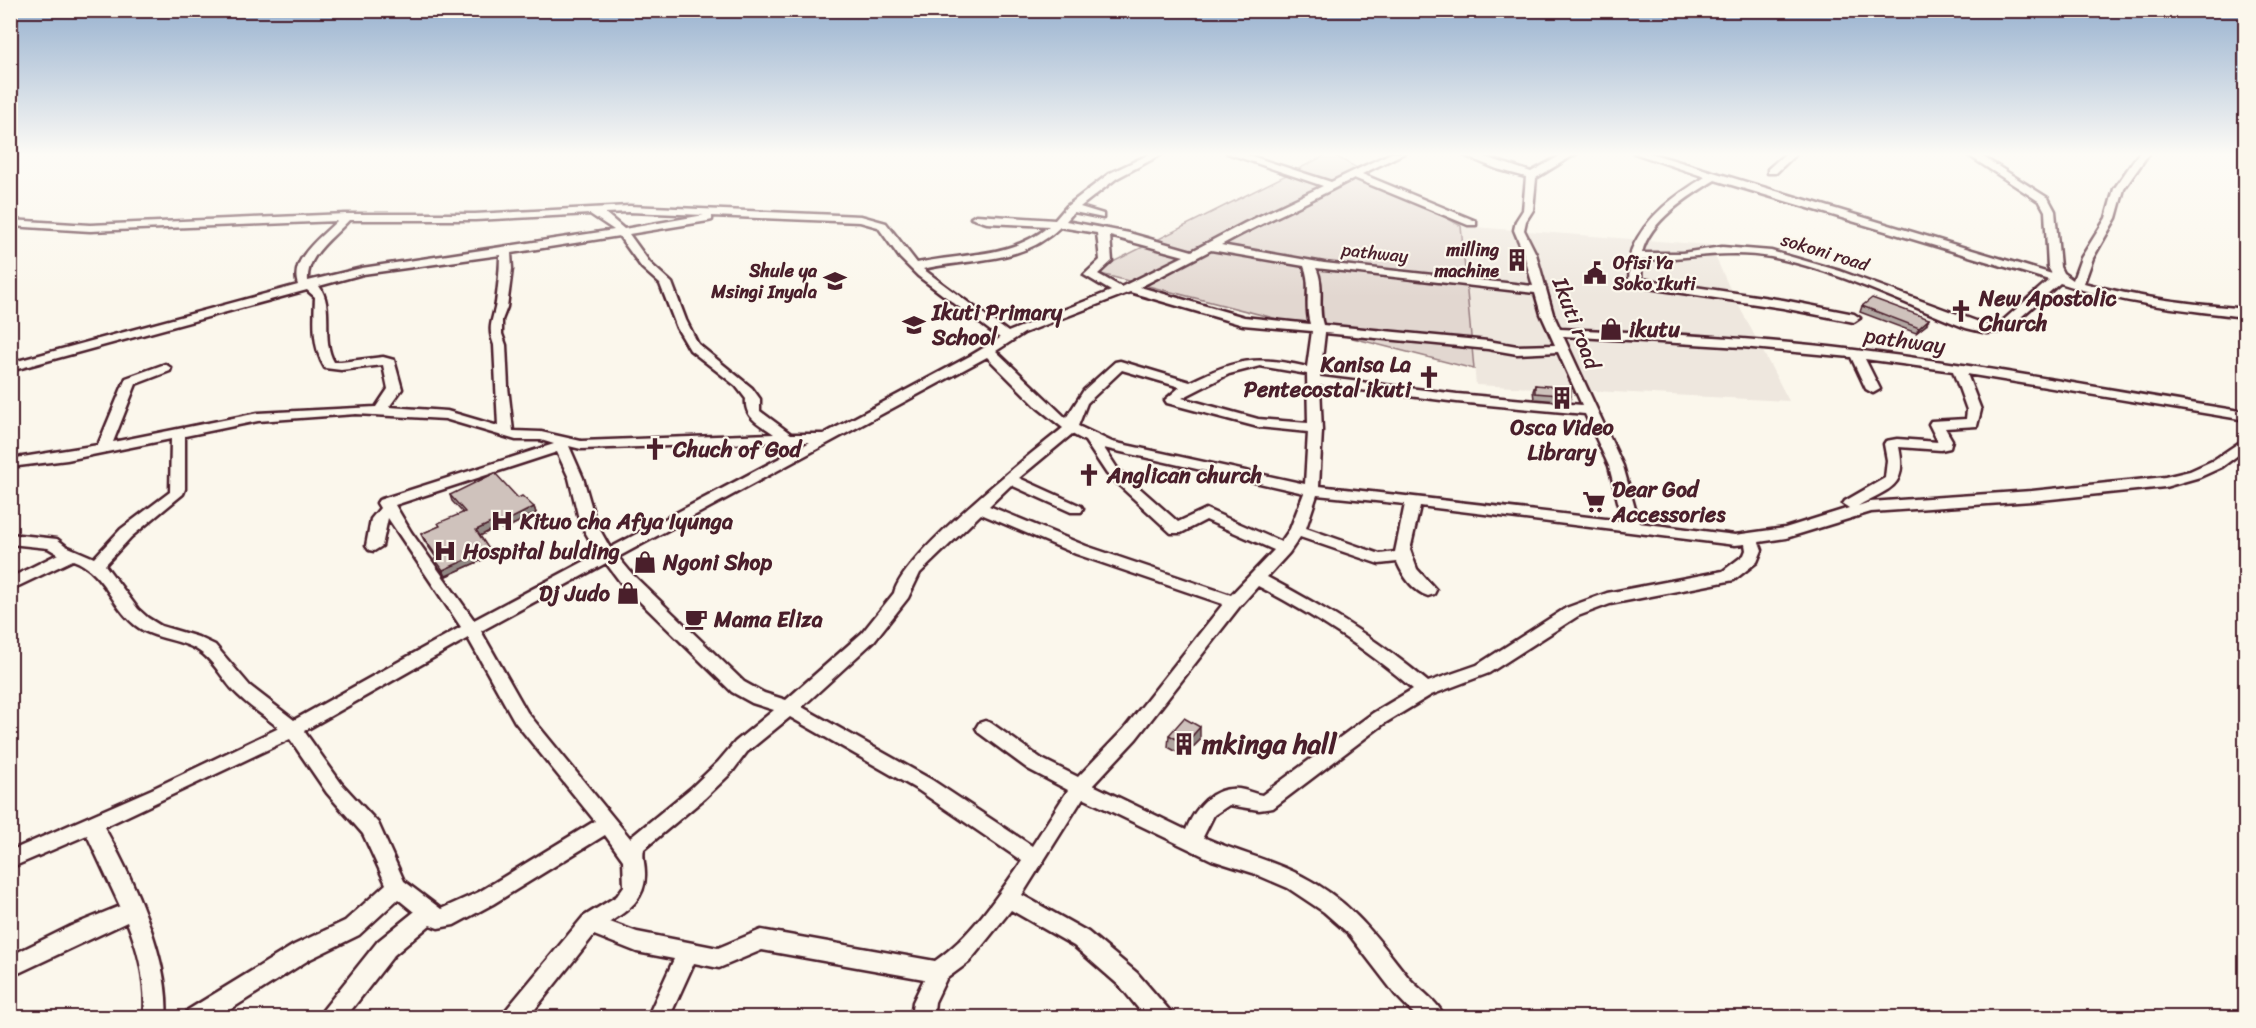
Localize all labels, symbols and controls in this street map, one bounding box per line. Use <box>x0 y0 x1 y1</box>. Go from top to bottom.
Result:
street label: sokoni road <box>1776 223 1874 281</box>
street label: pathway <box>1339 233 1410 272</box>
place label: milling machine <box>1433 234 1499 287</box>
building icon: milling machine <box>1504 247 1530 273</box>
place label: Ofisi Ya Soko Ikuti <box>1612 247 1696 300</box>
place label: Shule ya Msingi Inyala <box>710 255 818 308</box>
public building icon: Ofisi Ya Soko Ikuti <box>1582 260 1608 286</box>
school or university icon: Shule ya Msingi Inyala <box>822 268 848 294</box>
street label: Ikuti road <box>1541 270 1612 376</box>
place label: New Apostolic Church <box>1978 279 2118 343</box>
place label: Ikuti Primary School <box>931 293 1063 357</box>
church icon: New Apostolic Church <box>1948 298 1974 324</box>
place label: ikutu <box>1629 310 1680 349</box>
school or university icon: Ikuti Primary School <box>901 312 927 338</box>
street label: pathway <box>1861 315 1949 366</box>
shop icon: ikutu <box>1598 316 1624 342</box>
place label: Kanisa La Pentecostal ikuti <box>1244 345 1413 409</box>
church icon: Kanisa La Pentecostal ikuti <box>1416 364 1442 390</box>
building icon: Osca Video Library <box>1549 385 1575 411</box>
place label: Osca Video Library <box>1510 408 1614 472</box>
place label: Chuch of God <box>672 430 804 469</box>
church icon: Chuch of God <box>642 436 668 462</box>
place label: Anglican church <box>1106 456 1263 495</box>
church icon: Anglican church <box>1076 462 1102 488</box>
place label: Dear God Accessories <box>1611 470 1726 534</box>
supermarket icon: Dear God Accessories <box>1581 489 1607 515</box>
place label: Kituo cha Afya Iyunga <box>519 502 733 541</box>
hospital icon: Kituo cha Afya Iyunga <box>489 508 515 534</box>
place label: Hospital bulding <box>462 532 620 571</box>
hospital icon: Hospital bulding <box>432 538 458 564</box>
place label: Ngoni Shop <box>662 543 772 582</box>
shop icon: Ngoni Shop <box>632 549 658 575</box>
place label: Dj Judo <box>539 574 611 613</box>
shop icon: Dj Judo <box>615 580 641 606</box>
place label: Mama Eliza <box>713 600 823 639</box>
cafe icon: Mama Eliza <box>683 606 709 632</box>
place label: mkinga hall <box>1201 720 1338 768</box>
building icon: mkinga hall <box>1171 731 1197 757</box>

